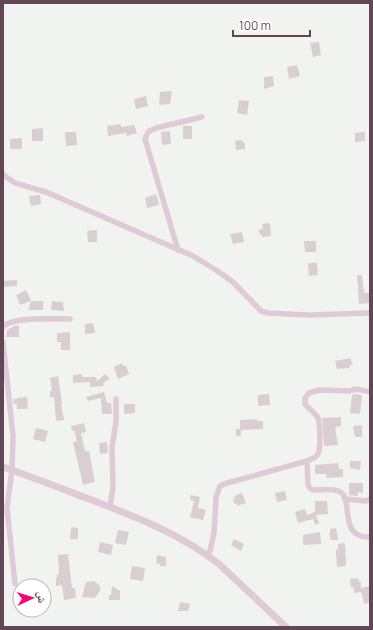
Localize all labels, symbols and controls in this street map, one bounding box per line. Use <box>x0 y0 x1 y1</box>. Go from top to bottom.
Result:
scale bar <box>233 12 310 38</box>
text: 100 m <box>239 17 271 34</box>
north arrow <box>12 578 52 618</box>
text: ش <box>34 591 50 604</box>

